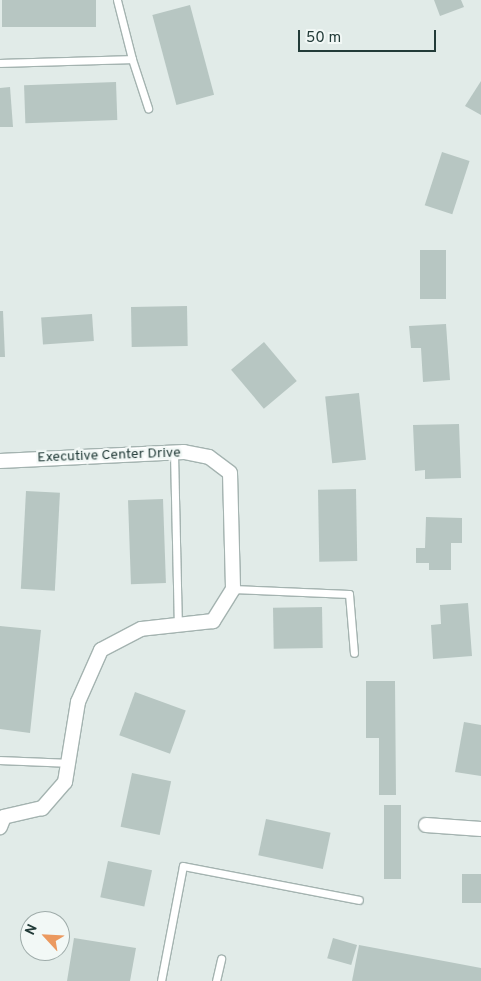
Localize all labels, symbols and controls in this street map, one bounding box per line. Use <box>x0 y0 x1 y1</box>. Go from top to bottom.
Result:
scale bar <box>301 20 438 52</box>
text: 50 m <box>306 29 341 48</box>
street label: Executive Center Drive <box>37 445 181 467</box>
north arrow <box>20 911 70 961</box>
text: N <box>22 922 42 938</box>

